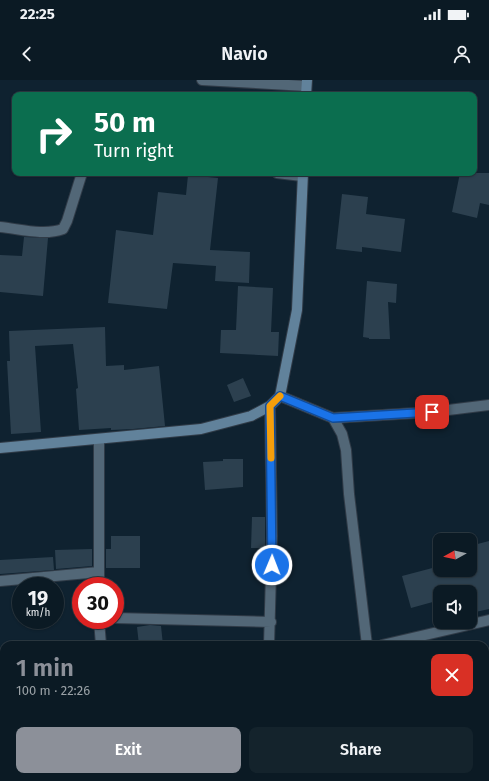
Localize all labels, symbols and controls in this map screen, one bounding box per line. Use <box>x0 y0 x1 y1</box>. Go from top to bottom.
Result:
text: 22:25 <box>20 5 55 23</box>
icon: back <box>16 43 38 65</box>
text: Navio <box>221 43 268 65</box>
icon: person <box>451 43 473 65</box>
text: 50 m <box>94 106 156 139</box>
icon: right <box>28 108 80 160</box>
text: Turn right <box>94 140 174 162</box>
pin <box>415 395 449 429</box>
icon: arrive <box>421 401 443 423</box>
north arrow <box>433 533 477 577</box>
map controls <box>433 533 477 629</box>
position arrow <box>251 544 293 586</box>
speed limit sign: 30 <box>72 577 124 629</box>
button: sound <box>433 585 477 629</box>
text: 19 <box>28 586 48 610</box>
text: km/h <box>26 607 50 619</box>
text: 1 min <box>16 654 74 682</box>
button: close <box>431 654 473 696</box>
text: 100 m · 22:26 <box>16 683 90 698</box>
button: Exit <box>16 727 241 773</box>
button: Share <box>249 727 473 773</box>

